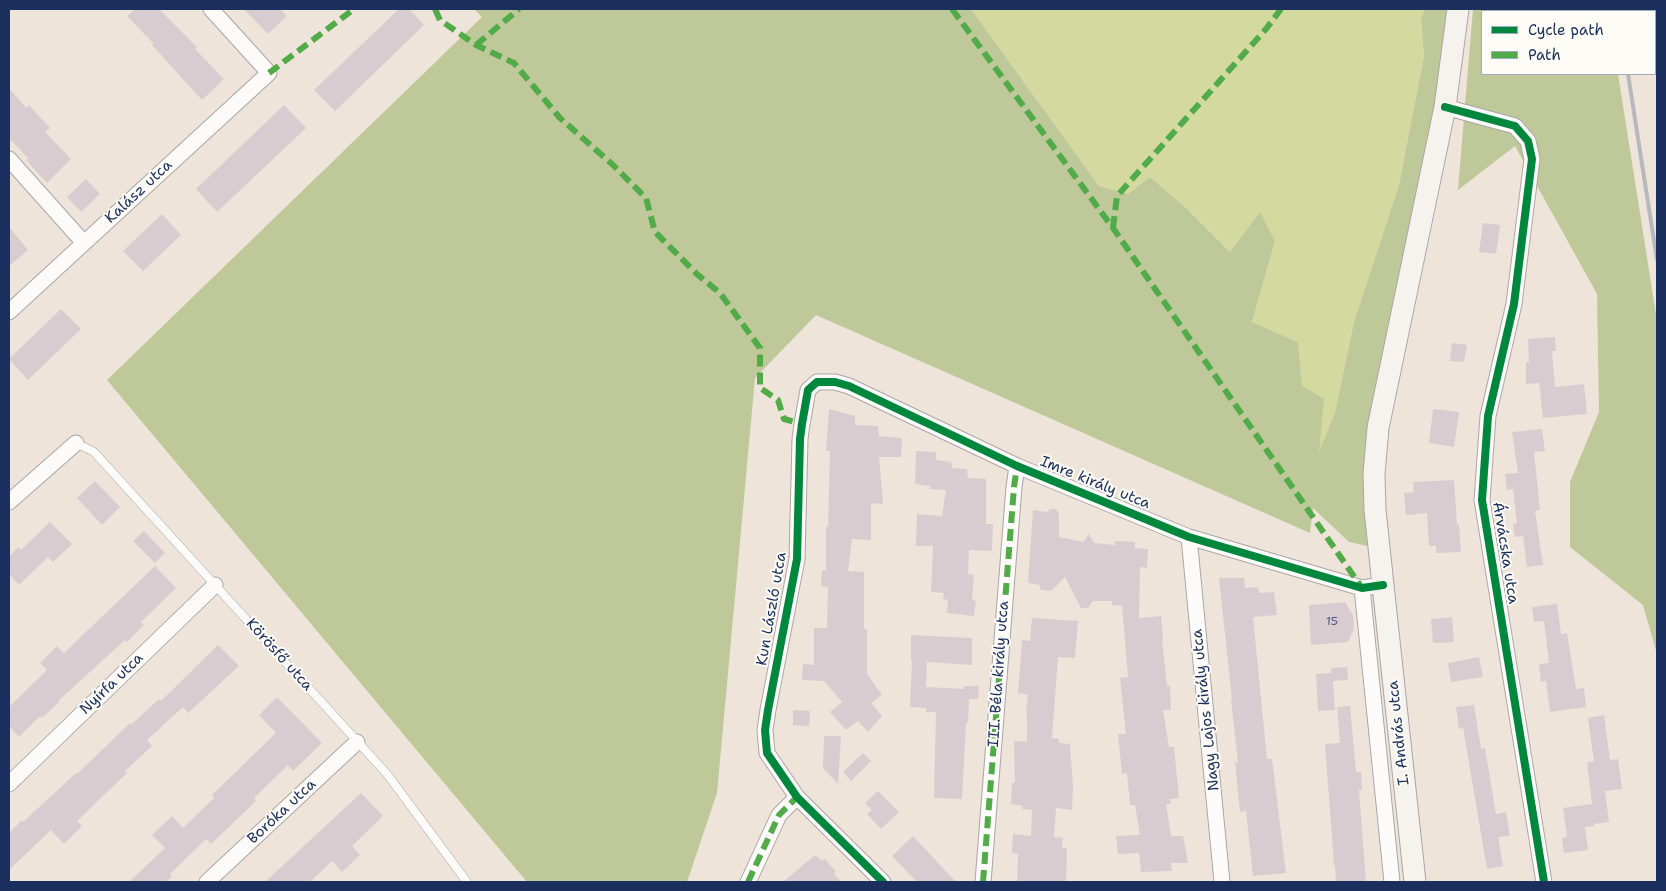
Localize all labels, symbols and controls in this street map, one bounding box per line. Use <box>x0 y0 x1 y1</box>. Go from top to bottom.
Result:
legend <box>1481 10 1656 75</box>
text: Cycle path <box>1528 20 1604 40</box>
text: Path <box>1528 45 1561 65</box>
street label: Kalász utca <box>102 156 176 228</box>
street label: Imre király utca <box>1037 453 1153 513</box>
street label: Árvácska utca <box>1488 501 1522 605</box>
street label: Kun László utca <box>753 551 791 667</box>
street label: III. Béla király utca <box>985 600 1013 748</box>
street label: Körösfő utca <box>242 615 316 695</box>
house number: 15 <box>1326 615 1338 629</box>
street label: Nagy Lajos király utca <box>1189 628 1223 792</box>
street label: Nyírfa utca <box>77 649 147 719</box>
street label: I. András utca <box>1385 680 1413 786</box>
street label: Boróka utca <box>244 776 320 848</box>

